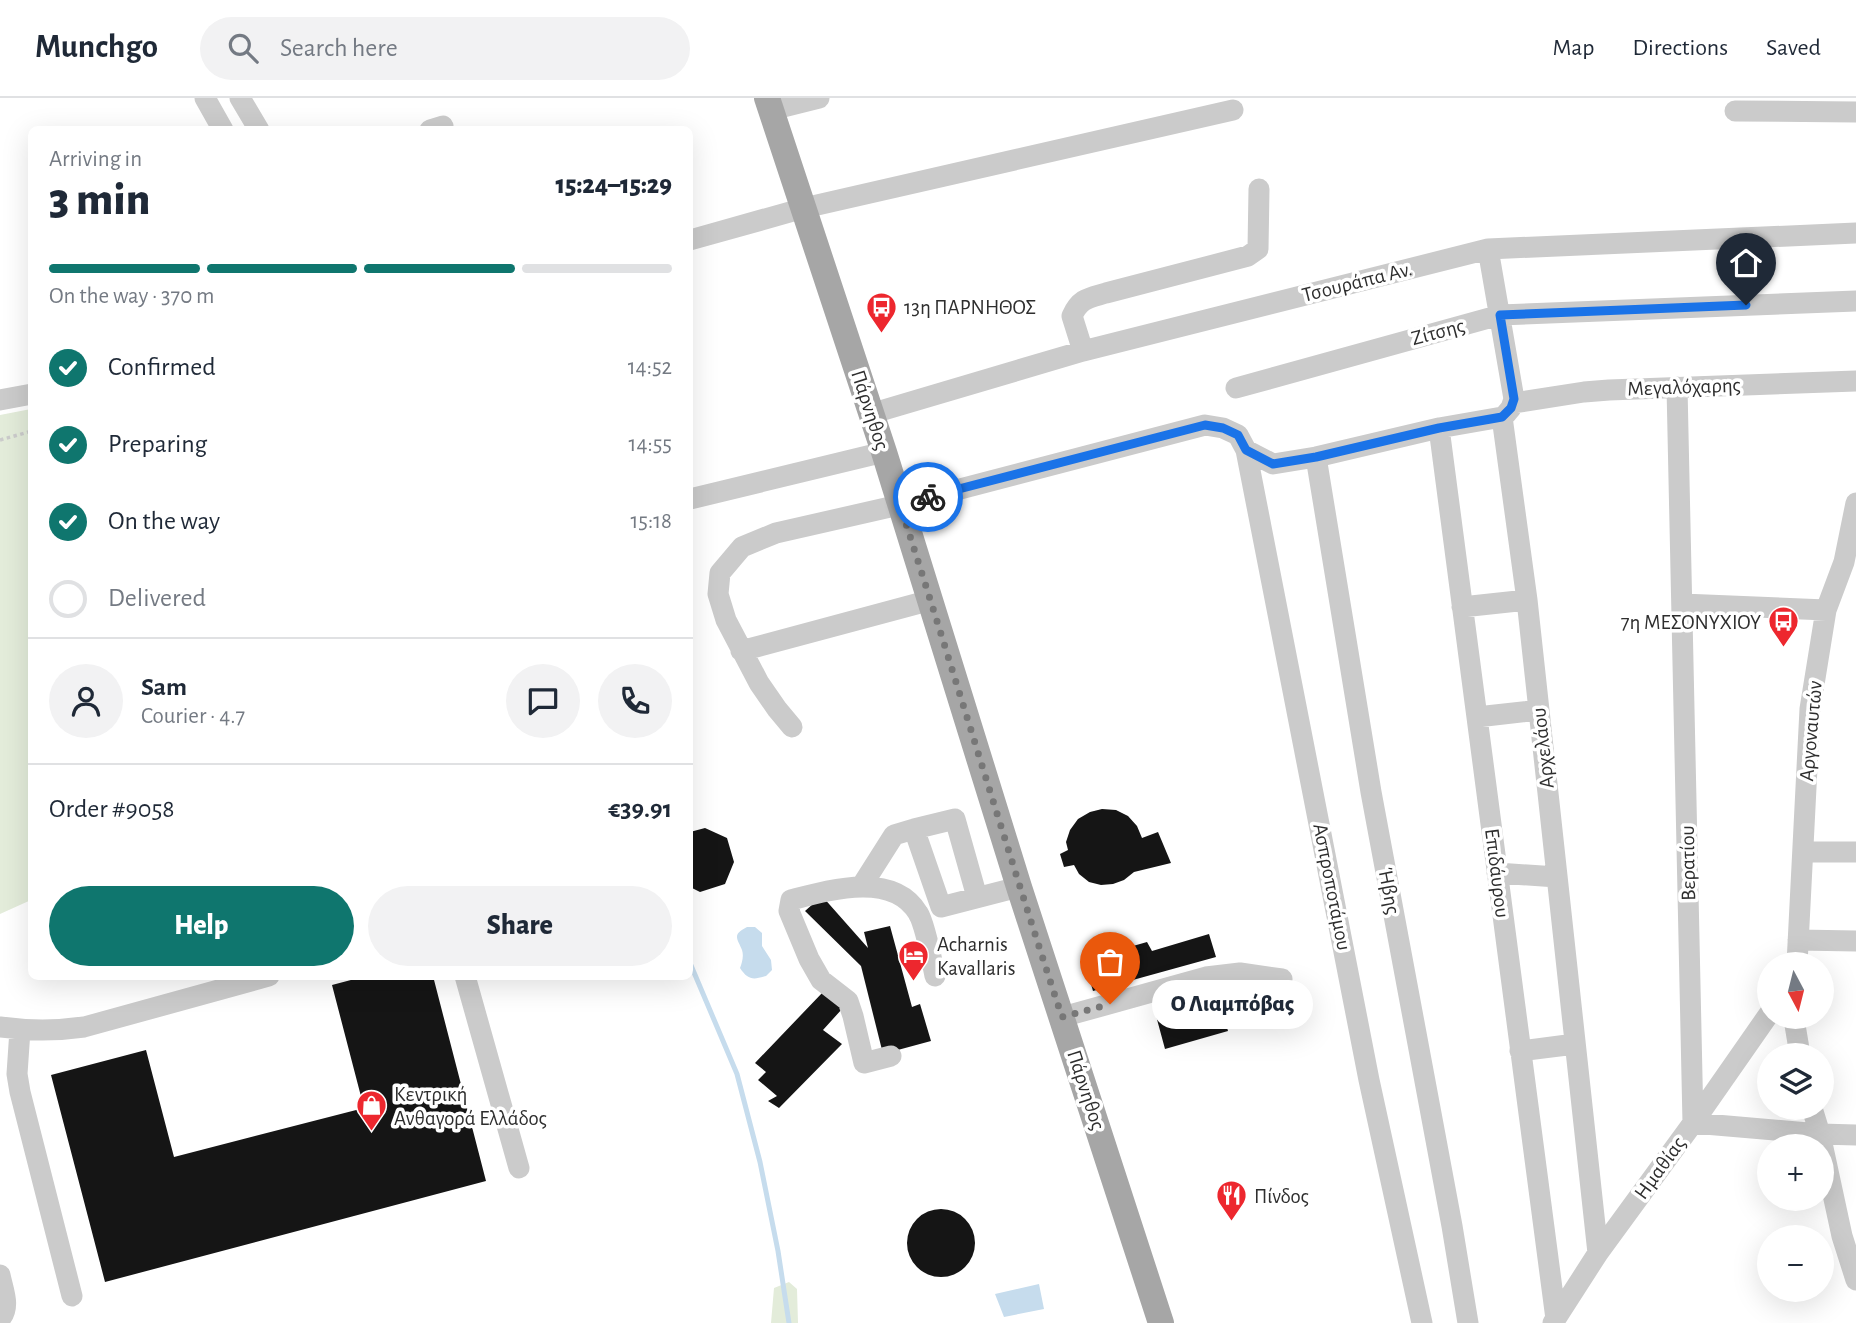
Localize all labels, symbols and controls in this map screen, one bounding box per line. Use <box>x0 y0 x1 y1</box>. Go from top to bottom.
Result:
search box <box>200 17 690 80</box>
icon: search <box>224 29 262 67</box>
text: Munchgo <box>35 31 158 64</box>
text: Search here <box>280 35 398 61</box>
text: Map <box>1552 36 1594 60</box>
text: Directions <box>1632 36 1728 60</box>
text: Saved <box>1766 36 1821 60</box>
text: Arriving in <box>49 148 142 171</box>
text: 15:24–15:29 <box>555 172 672 198</box>
text: 3 min <box>49 177 150 223</box>
pin <box>1716 233 1776 305</box>
icon: home <box>1727 244 1765 282</box>
street label: Τσουράπα Αν. <box>1300 258 1414 306</box>
text: On the way · 370 m <box>49 285 215 308</box>
bus stop icon: 13η ΠΑΡΝΗΘΟΣ <box>864 290 898 334</box>
place label: 13η ΠΑΡΝΗΘΟΣ <box>904 297 1036 318</box>
street label: Ζίτσης <box>1409 315 1467 349</box>
icon: check <box>49 349 87 387</box>
text: Confirmed <box>108 354 216 380</box>
text: 14:52 <box>628 356 672 379</box>
street label: Πάρνηθος <box>847 368 893 452</box>
street label: Μεγαλόχαρης <box>1627 375 1741 399</box>
icon: check <box>49 426 87 464</box>
text: Preparing <box>108 431 207 457</box>
text: 14:55 <box>629 433 672 456</box>
courier <box>893 462 963 532</box>
icon: bike <box>909 478 947 516</box>
icon: check <box>49 503 87 541</box>
text: On the way <box>108 508 220 534</box>
text: 15:18 <box>630 510 672 533</box>
text: Delivered <box>108 585 206 611</box>
bus stop icon: 7η ΜΕΣΟΝΥΧΙΟΥ <box>1767 605 1801 649</box>
place label: 7η ΜΕΣΟΝΥΧΙΟΥ <box>1621 612 1761 633</box>
button: person <box>49 664 123 738</box>
button: chat <box>506 664 580 738</box>
button: phone <box>598 664 672 738</box>
text: Sam <box>141 674 187 700</box>
street label: Αργοναυτών <box>1796 680 1826 782</box>
text: Courier · 4.7 <box>141 705 245 728</box>
street label: Αρχελάου <box>1528 706 1558 790</box>
text: Order #9058 <box>49 796 175 822</box>
text: €39.91 <box>608 796 672 822</box>
street label: Ασπροποτάμου <box>1309 822 1355 952</box>
street label: Βερατίου <box>1677 825 1699 901</box>
street label: Επιδάυρου <box>1481 827 1513 919</box>
street label: Ήβης <box>1374 866 1404 916</box>
button: Help <box>49 886 354 966</box>
button: Share <box>368 886 672 966</box>
pin <box>1080 932 1140 1004</box>
place label: Acharnis Kavallaris <box>937 934 1015 979</box>
hotel icon: Acharnis Kavallaris <box>897 939 931 983</box>
icon: bag <box>1091 943 1129 981</box>
north arrow <box>1757 952 1834 1029</box>
map controls <box>1757 952 1834 1302</box>
callout: Ο Λιαμπόβας <box>1152 979 1313 1028</box>
text: Ο Λιαμπόβας <box>1171 993 1294 1016</box>
button: layers <box>1757 1043 1834 1120</box>
street label: Πάρνηθος <box>1063 1048 1109 1132</box>
place label: Κεντρική Ανθαγορά Ελλάδος <box>394 1084 547 1129</box>
shop icon: Κεντρική Ανθαγορά Ελλάδος <box>354 1089 388 1133</box>
street label: Ημαθίας <box>1631 1133 1689 1203</box>
button: + <box>1757 1134 1834 1211</box>
restaurant icon: Πίνδος <box>1214 1179 1248 1223</box>
place label: Πίνδος <box>1254 1186 1309 1207</box>
button: − <box>1757 1225 1834 1302</box>

